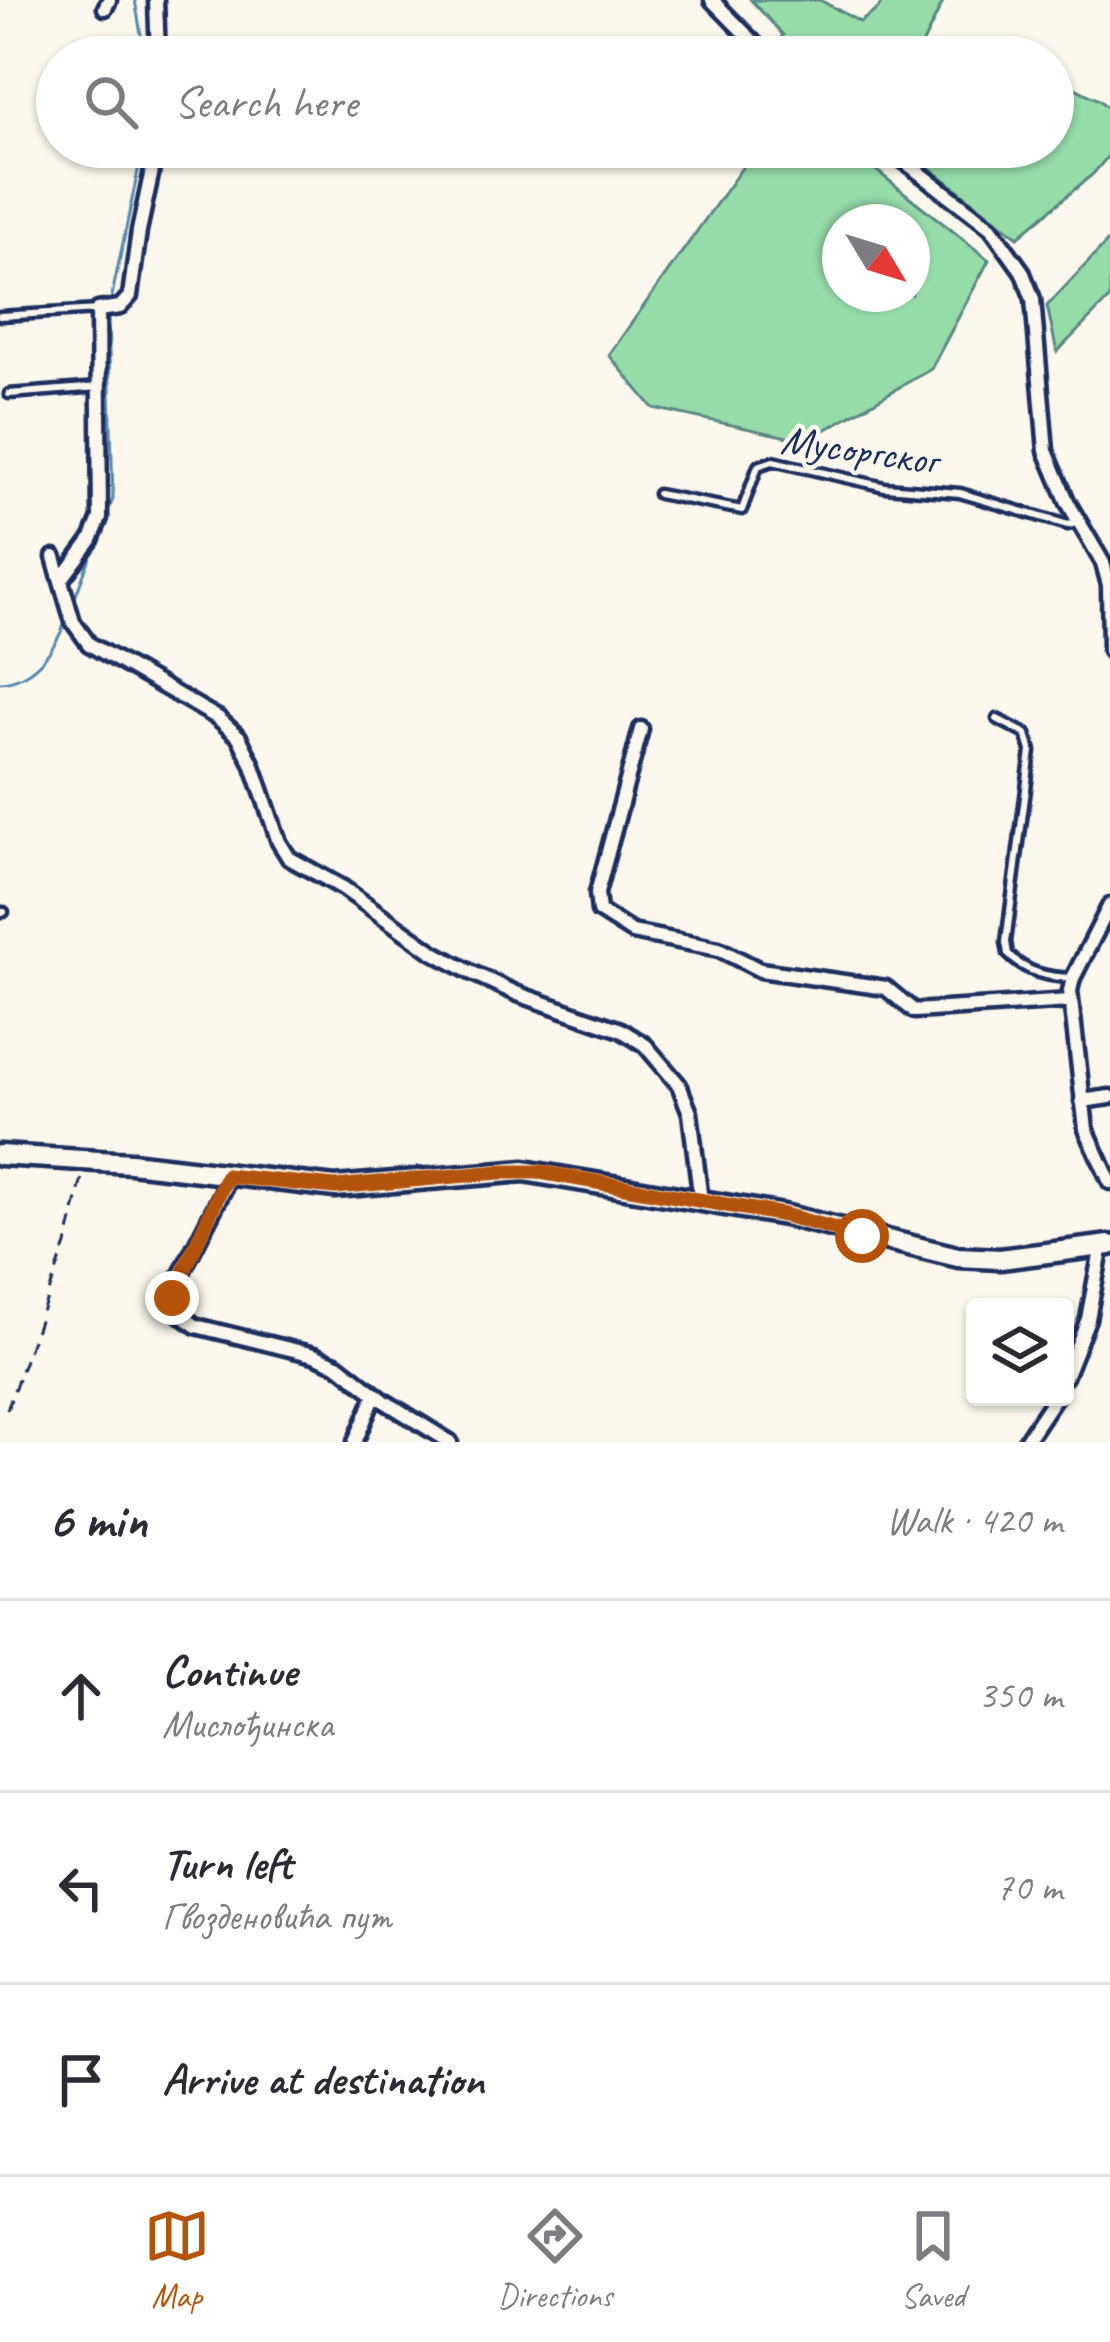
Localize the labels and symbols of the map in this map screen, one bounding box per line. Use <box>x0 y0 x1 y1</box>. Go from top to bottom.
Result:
north arrow <box>822 204 930 312</box>
street label: Мусоргског <box>778 413 946 488</box>
route start <box>835 1209 889 1263</box>
route end <box>145 1271 199 1325</box>

